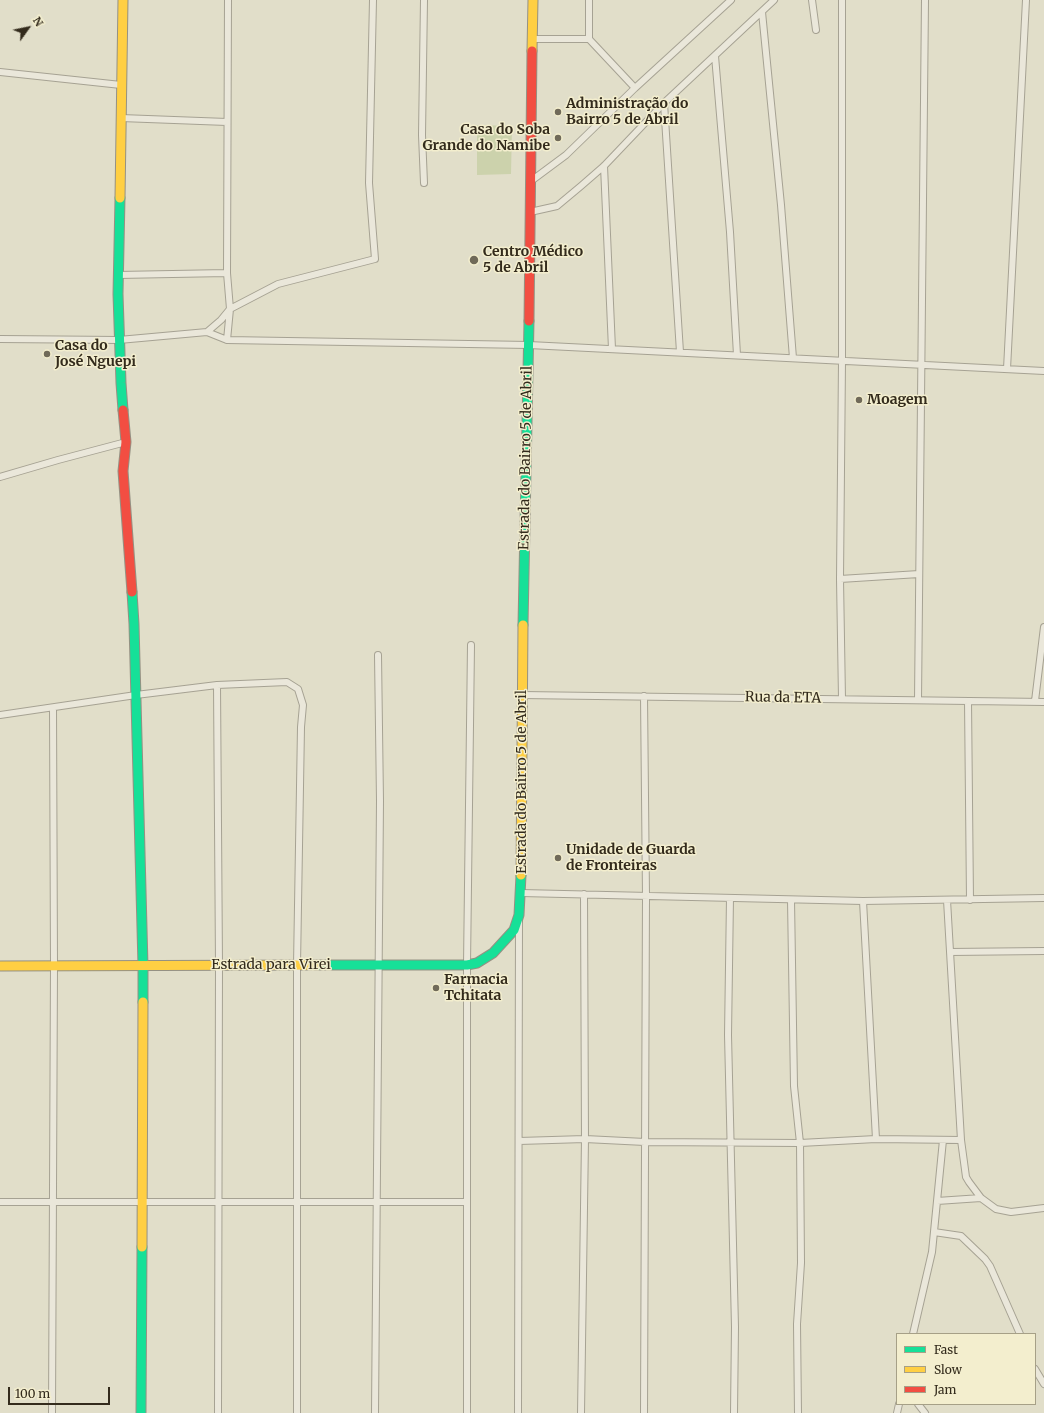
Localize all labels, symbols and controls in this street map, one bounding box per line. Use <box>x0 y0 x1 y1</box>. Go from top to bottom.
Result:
north arrow <box>8 8 48 48</box>
text: N <box>30 14 46 29</box>
place label: Administração do Bairro 5 de Abril <box>566 96 688 128</box>
marker: Administração do Bairro 5 de Abril <box>553 107 563 117</box>
place label: Casa do Soba Grande do Namibe <box>423 122 550 154</box>
marker: Casa do Soba Grande do Namibe <box>553 133 563 143</box>
place label: Centro Médico 5 de Abril <box>483 244 583 276</box>
marker: Centro Médico 5 de Abril <box>468 254 480 266</box>
place label: Casa do José Nguepi <box>55 338 136 370</box>
marker: Casa do José Nguepi <box>42 349 52 359</box>
street label: Estrada do Bairro 5 de Abril <box>516 366 536 550</box>
place label: Moagem <box>867 392 928 408</box>
marker: Moagem <box>854 395 864 405</box>
street label: Rua da ETA <box>745 689 821 707</box>
street label: Estrada do Bairro 5 de Abril <box>514 690 530 874</box>
place label: Unidade de Guarda de Fronteiras <box>566 842 696 874</box>
marker: Unidade de Guarda de Fronteiras <box>553 853 563 863</box>
street label: Estrada para Virei <box>211 957 331 973</box>
place label: Farmacia Tchitata <box>444 972 508 1004</box>
marker: Farmacia Tchitata <box>431 983 441 993</box>
legend <box>896 1333 1036 1405</box>
text: Fast <box>934 1342 958 1357</box>
text: Slow <box>934 1362 962 1377</box>
scale bar <box>10 1379 112 1405</box>
text: Jam <box>934 1382 956 1397</box>
text: 100 m <box>15 1386 50 1401</box>

